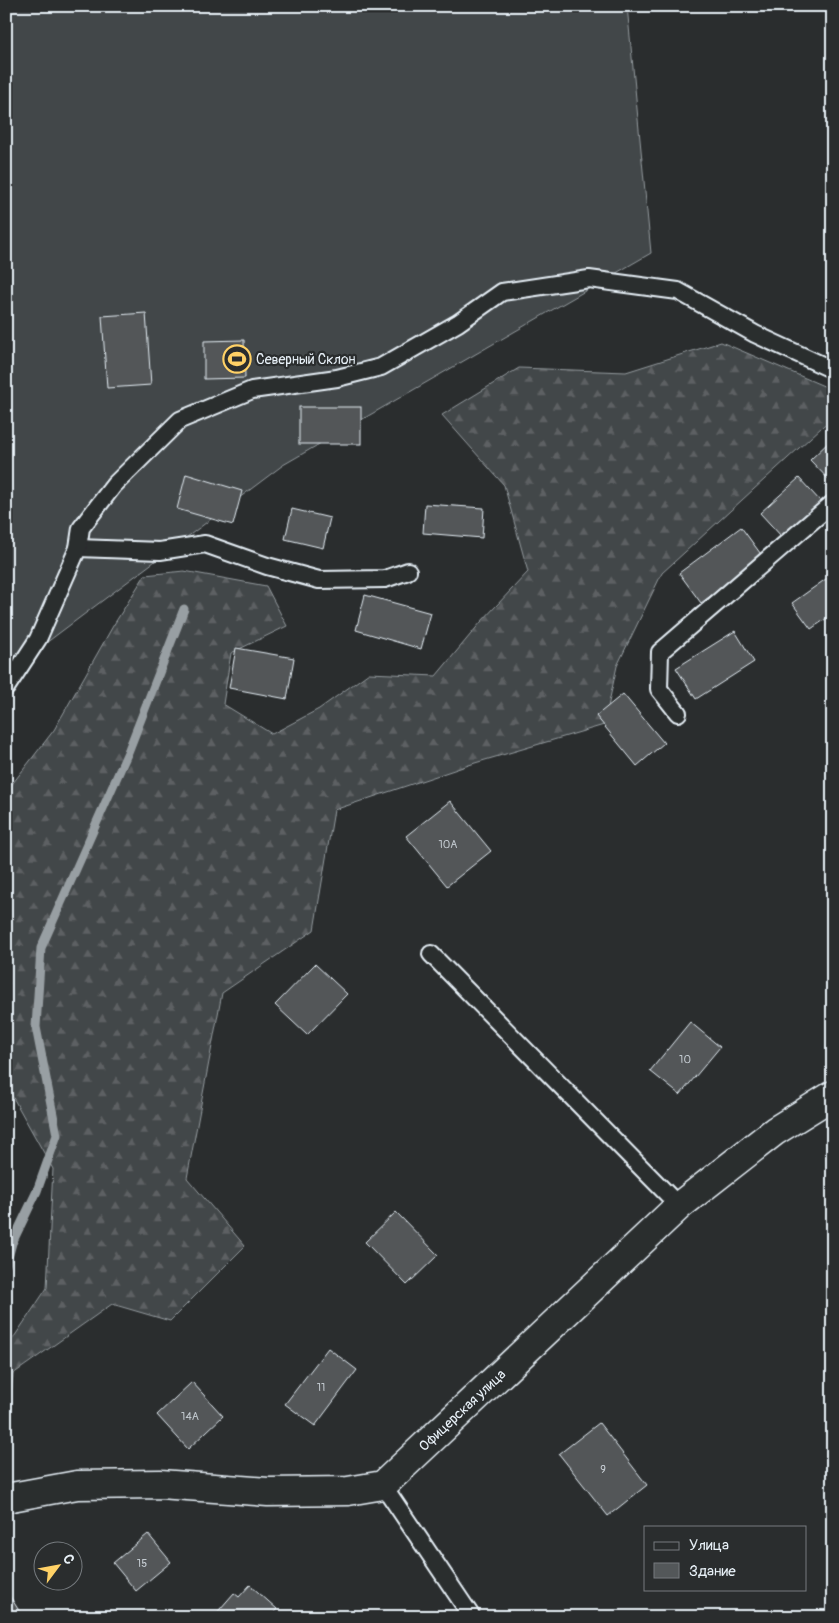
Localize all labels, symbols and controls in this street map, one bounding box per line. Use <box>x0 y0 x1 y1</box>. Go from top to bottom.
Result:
sports icon: Северный Склон <box>222 344 252 374</box>
place label: Северный Склон <box>256 351 355 368</box>
house number: 10А <box>439 838 457 851</box>
house number: 10 <box>679 1053 691 1066</box>
street label: Офицерская улица <box>415 1366 509 1455</box>
house number: 11 <box>317 1381 325 1394</box>
house number: 14А <box>181 1410 199 1423</box>
house number: 9 <box>600 1463 606 1476</box>
legend <box>644 1526 806 1590</box>
text: Улица <box>689 1536 729 1555</box>
north arrow <box>32 1540 82 1590</box>
text: С <box>59 1551 78 1568</box>
house number: 15 <box>137 1557 147 1570</box>
text: Здание <box>689 1562 736 1581</box>

